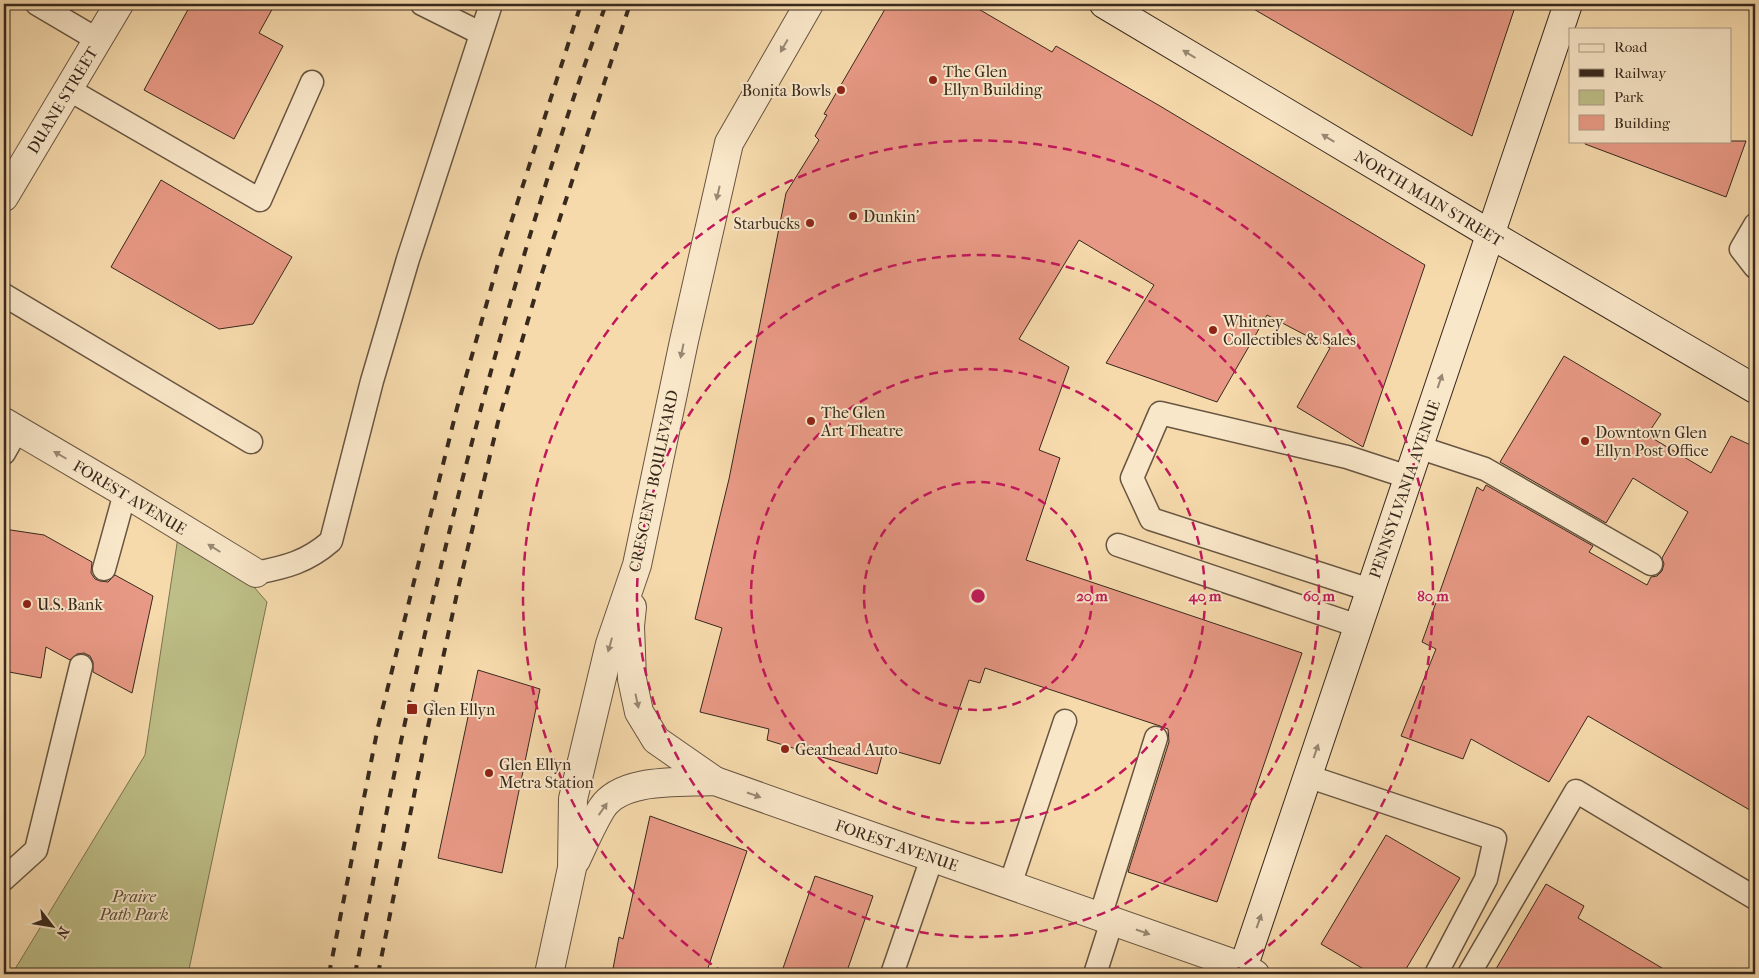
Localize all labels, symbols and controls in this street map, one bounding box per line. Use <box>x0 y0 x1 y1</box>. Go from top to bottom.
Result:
legend <box>1569 28 1732 142</box>
text: Road <box>1614 38 1648 56</box>
one-way arrow <box>780 39 789 53</box>
street label: DUANE STREET <box>23 43 102 157</box>
one-way arrow <box>1182 50 1195 59</box>
place label: The Glen Ellyn Building <box>943 62 1043 99</box>
text: Railway <box>1614 64 1667 82</box>
marker: The Glen Ellyn Building <box>927 74 939 86</box>
place label: Bonita Bowls <box>742 81 831 100</box>
marker: Bonita Bowls <box>835 84 847 96</box>
text: Park <box>1614 88 1644 106</box>
text: Building <box>1614 114 1671 132</box>
one-way arrow <box>1322 133 1335 142</box>
street label: NORTH MAIN STREET <box>1351 146 1507 251</box>
one-way arrow <box>714 185 722 200</box>
place label: Dunkin' <box>863 207 919 226</box>
marker: Dunkin' <box>847 210 859 222</box>
place label: Starbucks <box>733 214 800 233</box>
marker: Starbucks <box>804 217 816 229</box>
place label: Whitney Collectibles & Sales <box>1222 312 1356 349</box>
marker: Whitney Collectibles & Sales <box>1207 324 1219 336</box>
one-way arrow <box>677 343 685 359</box>
one-way arrow <box>1437 374 1445 389</box>
street label: CRESCENT BOULEVARD <box>625 388 682 574</box>
street label: PENNSYLVANIA AVENUE <box>1365 397 1444 581</box>
place label: The Glen Art Theatre <box>820 403 903 440</box>
marker: The Glen Art Theatre <box>805 415 817 427</box>
place label: Downtown Glen Ellyn Post Office <box>1595 423 1709 460</box>
marker: Downtown Glen Ellyn Post Office <box>1579 435 1591 447</box>
one-way arrow <box>53 451 68 459</box>
street label: FOREST AVENUE <box>70 456 190 539</box>
one-way arrow <box>208 543 221 552</box>
centre of rings <box>969 587 987 605</box>
text: 20 m <box>1076 587 1108 605</box>
text: 40 m <box>1188 587 1222 605</box>
text: 60 m <box>1303 587 1336 605</box>
text: 80 m <box>1417 587 1449 605</box>
place label: U.S. Bank <box>37 595 103 614</box>
marker: U.S. Bank <box>21 598 33 610</box>
one-way arrow <box>606 637 614 652</box>
one-way arrow <box>633 693 641 708</box>
place label: Glen Ellyn <box>423 700 496 719</box>
marker: Glen Ellyn <box>405 702 419 716</box>
place label: Gearhead Auto <box>795 740 898 759</box>
marker: Gearhead Auto <box>779 743 791 755</box>
one-way arrow <box>1313 743 1320 758</box>
place label: Glen Ellyn Metra Station <box>499 755 594 792</box>
marker: Glen Ellyn Metra Station <box>483 767 495 779</box>
one-way arrow <box>747 791 762 799</box>
one-way arrow <box>598 802 608 816</box>
street label: FOREST AVENUE <box>833 816 961 876</box>
park label: Praire Path Park <box>98 887 169 924</box>
north arrow <box>28 900 78 950</box>
one-way arrow <box>1256 914 1263 929</box>
text: N <box>52 924 73 942</box>
one-way arrow <box>1135 929 1150 936</box>

